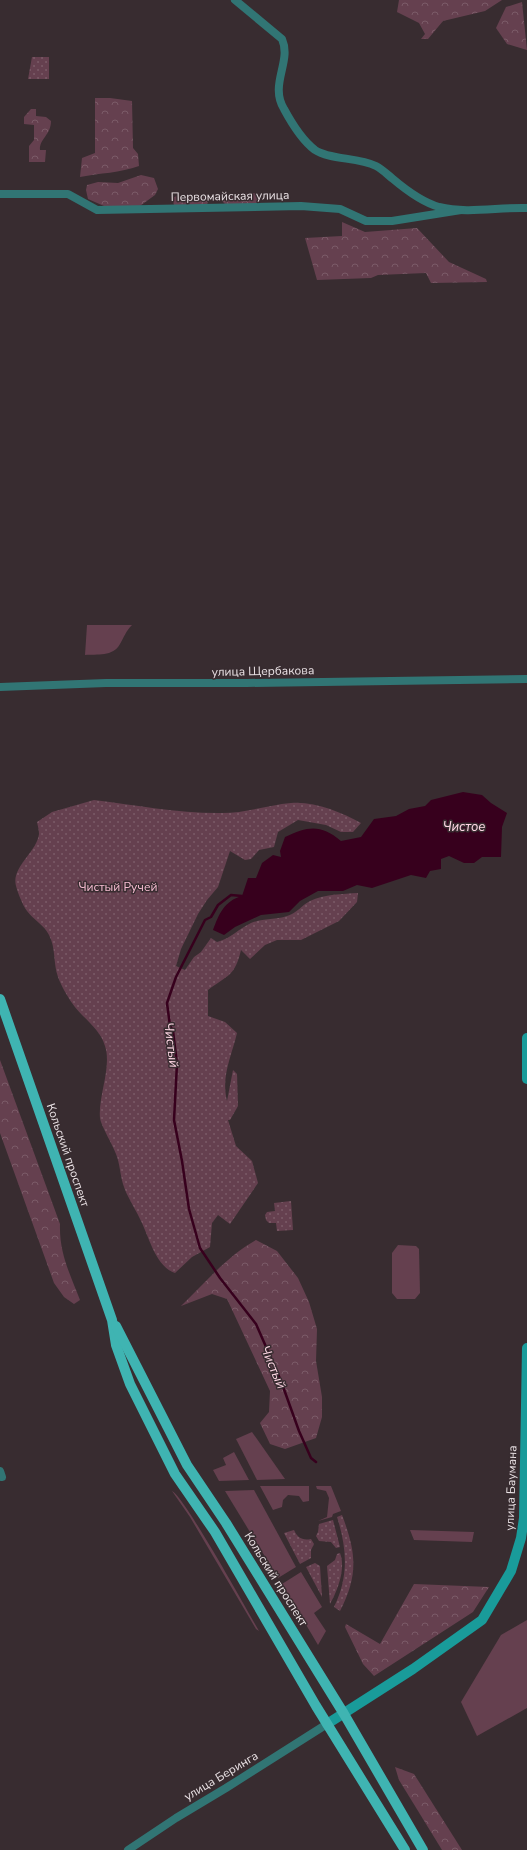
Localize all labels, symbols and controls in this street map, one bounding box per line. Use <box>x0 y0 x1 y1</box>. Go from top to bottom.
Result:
street label: Первомайская улица <box>170 187 290 205</box>
street label: улица Щербакова <box>212 662 314 680</box>
water label: Чистое <box>443 818 485 836</box>
park label: Чистый Ручей <box>78 879 158 895</box>
water label: Чистый <box>159 1021 183 1069</box>
street label: Кольский проспект <box>43 1101 93 1210</box>
water label: Чистый <box>256 1343 290 1392</box>
street label: улица Баумана <box>502 1445 520 1531</box>
street label: Кольский проспект <box>240 1529 312 1630</box>
street label: улица Беринга <box>181 1748 261 1804</box>

